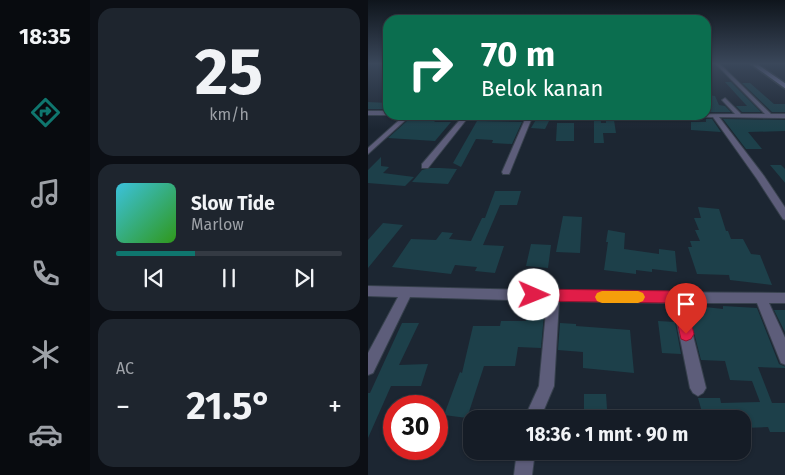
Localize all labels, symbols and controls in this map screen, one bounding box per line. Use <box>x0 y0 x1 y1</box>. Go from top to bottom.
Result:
text: 18:35 <box>19 23 71 50</box>
text: 25 <box>195 33 263 111</box>
text: 70 m <box>481 33 555 75</box>
icon: right <box>398 35 463 100</box>
text: Belok kanan <box>481 75 603 102</box>
icon: directions <box>28 95 63 130</box>
text: km/h <box>209 105 249 124</box>
icon: music <box>28 176 63 211</box>
text: Slow Tide <box>191 192 275 215</box>
text: Marlow <box>191 215 244 234</box>
icon: phone <box>28 256 63 291</box>
icon: previous <box>140 264 168 292</box>
icon: pause <box>215 264 243 292</box>
icon: next <box>290 264 318 292</box>
position arrow <box>507 268 559 320</box>
pin <box>665 283 707 334</box>
icon: arrive <box>672 290 700 318</box>
icon: climate <box>28 337 63 372</box>
text: AC <box>116 359 134 378</box>
text: 21.5° <box>186 383 272 429</box>
text: − <box>116 390 130 423</box>
text: + <box>328 390 342 423</box>
speed limit sign: 30 <box>383 395 448 460</box>
icon: car <box>28 417 63 452</box>
text: 18:36 · 1 mnt · 90 m <box>526 423 688 446</box>

